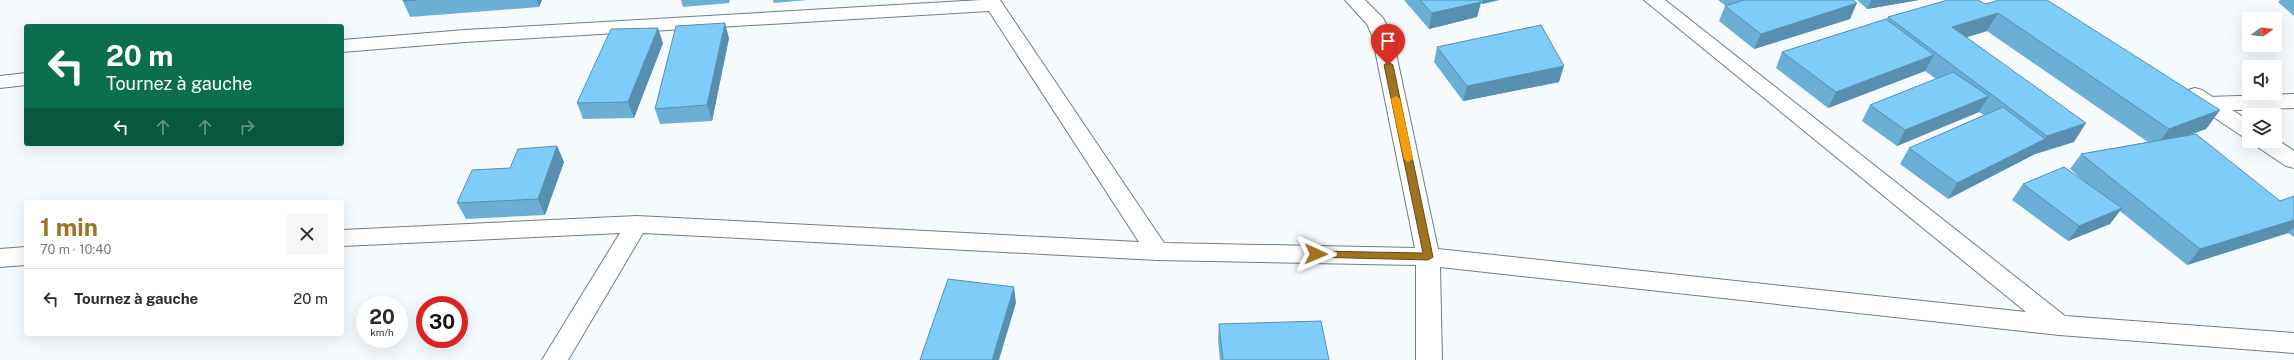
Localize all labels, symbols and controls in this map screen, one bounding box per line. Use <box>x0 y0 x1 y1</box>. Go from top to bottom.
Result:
north arrow <box>2242 12 2282 52</box>
map controls <box>2242 12 2282 148</box>
pin <box>1371 24 1405 65</box>
icon: arrive <box>1377 30 1399 52</box>
text: 20 m <box>106 39 173 72</box>
icon: left <box>40 40 92 92</box>
button: sound <box>2242 60 2282 100</box>
text: Tournez à gauche <box>106 73 253 94</box>
button: layers <box>2242 108 2282 148</box>
icon: left <box>110 116 132 138</box>
icon: ahead <box>152 116 174 138</box>
icon: ahead <box>194 116 216 138</box>
icon: right <box>236 116 258 138</box>
text: 1 min <box>40 213 98 241</box>
button: close <box>286 213 328 255</box>
position arrow <box>1295 233 1337 275</box>
text: 70 m · 10:40 <box>40 242 111 257</box>
icon: left <box>40 288 62 310</box>
text: Tournez à gauche <box>74 290 198 307</box>
text: 20 m <box>293 290 328 307</box>
speed limit sign: 30 <box>416 296 468 348</box>
text: 20 <box>369 305 395 329</box>
text: km/h <box>370 326 394 338</box>

